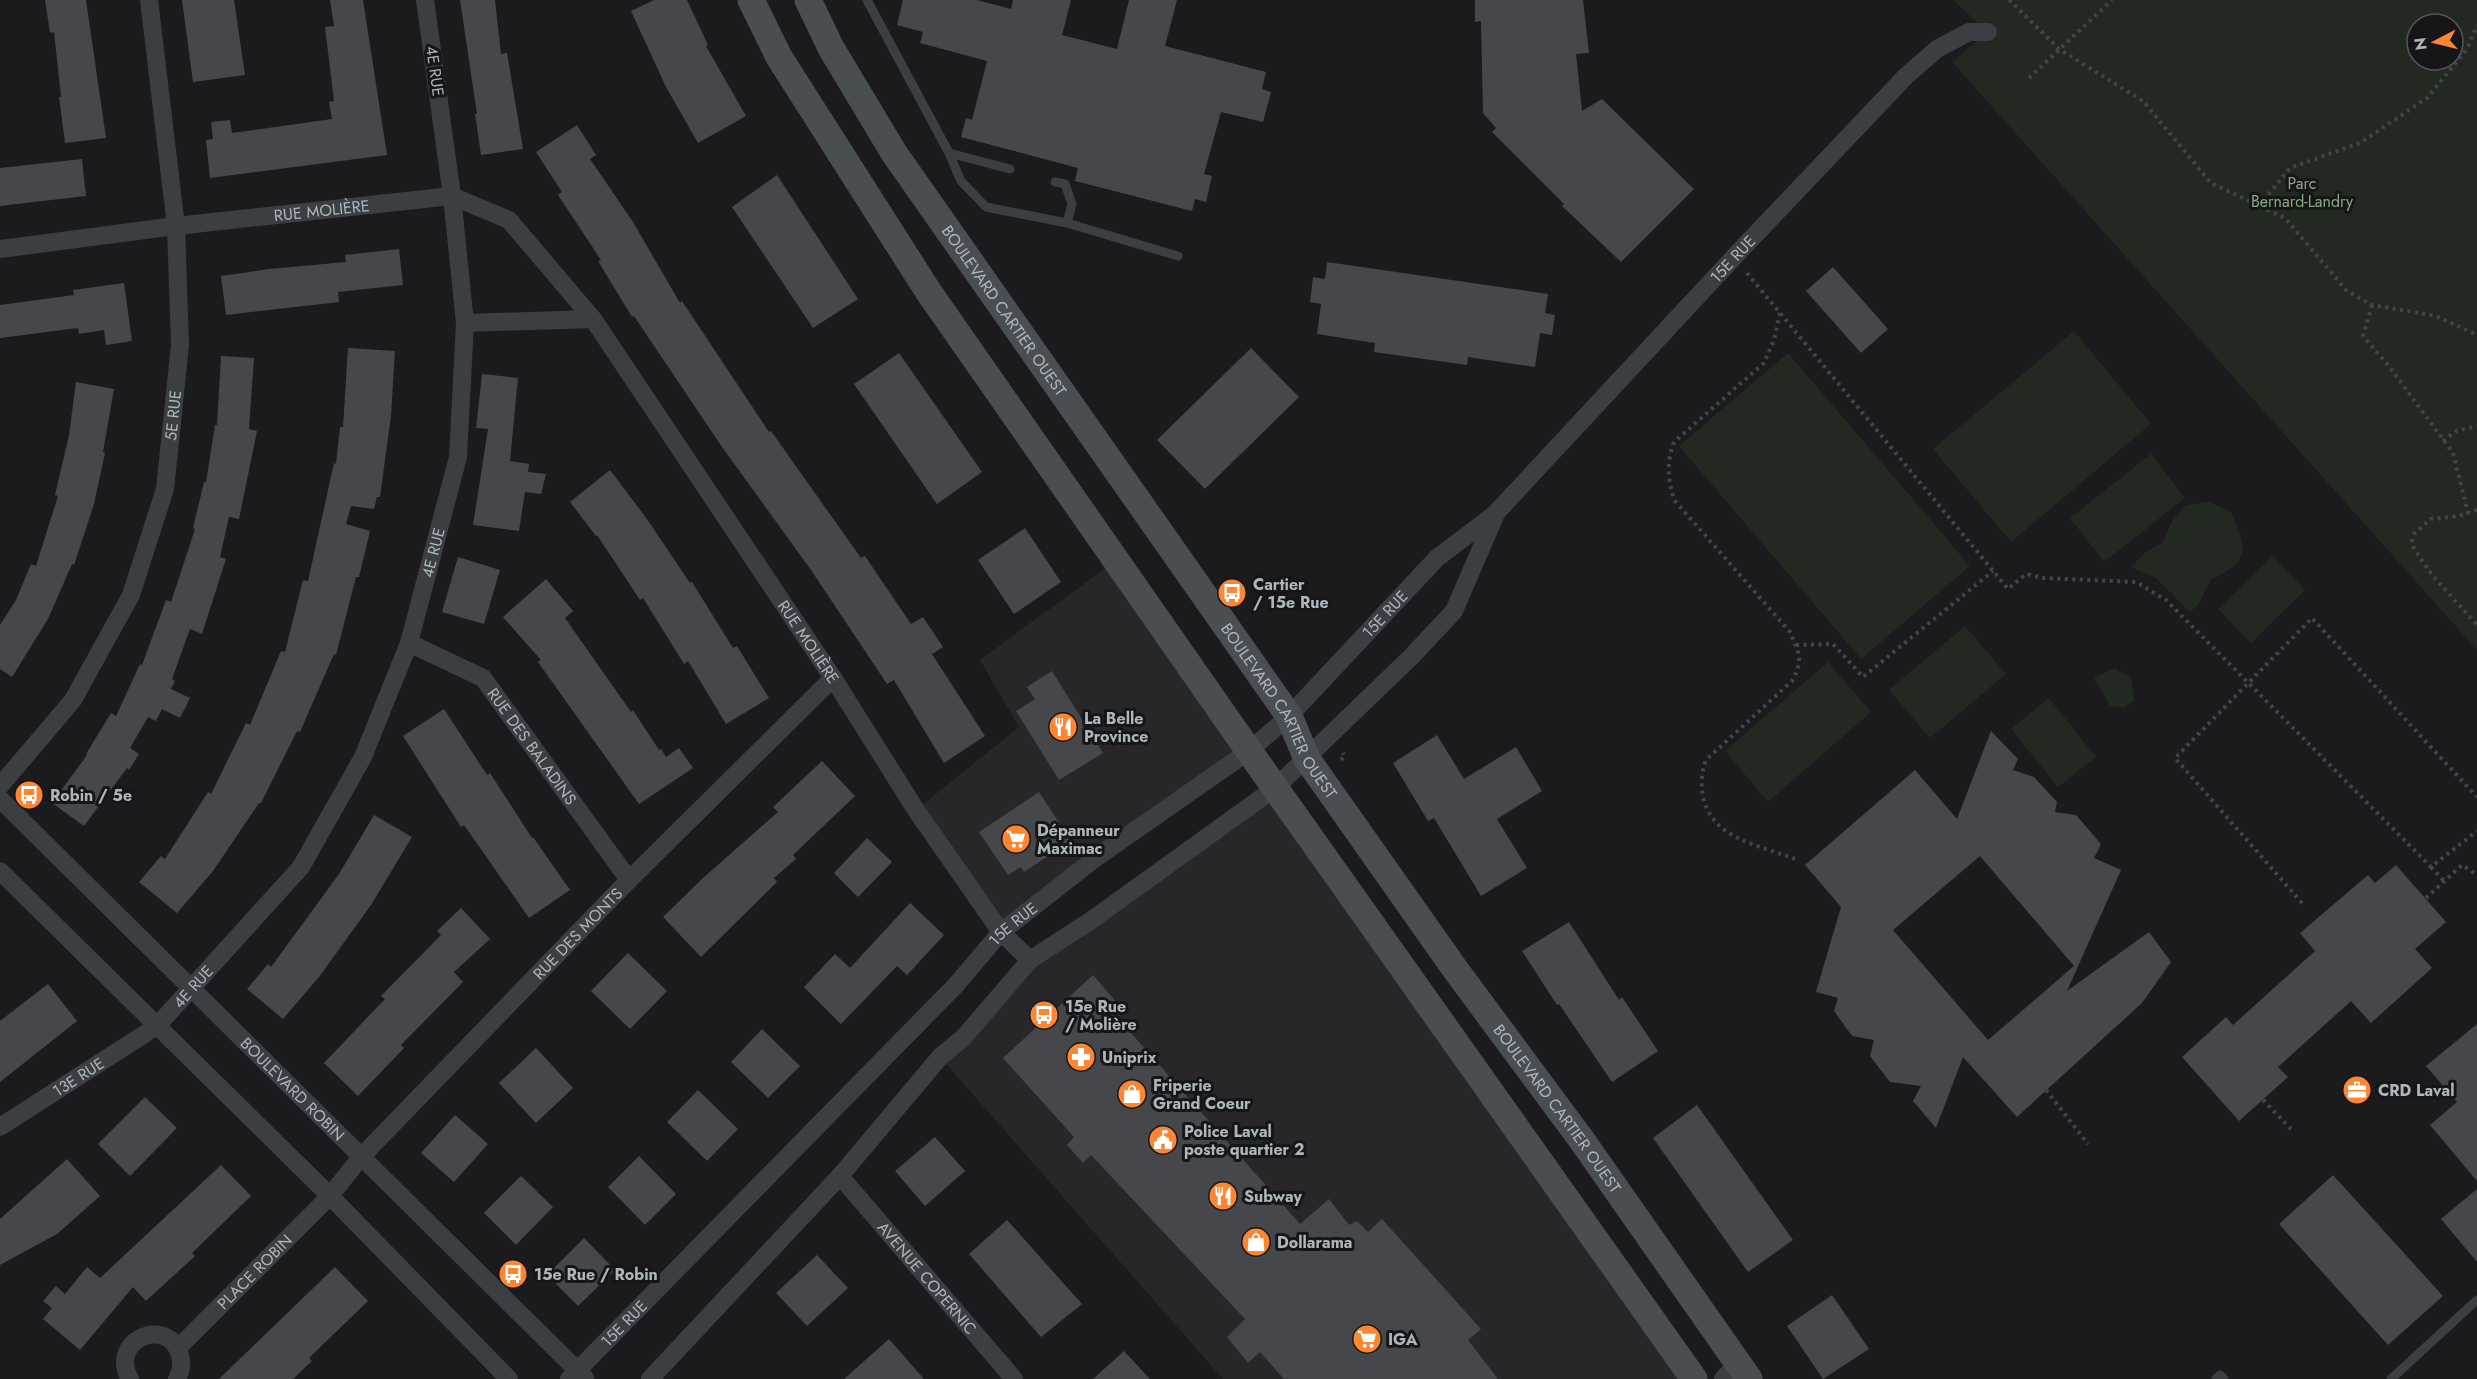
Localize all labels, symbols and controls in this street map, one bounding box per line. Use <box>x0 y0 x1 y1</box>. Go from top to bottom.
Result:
north arrow <box>2405 12 2465 72</box>
text: N <box>2408 36 2433 51</box>
street label: 4E RUE <box>420 44 450 98</box>
park label: Parc Bernard-Landry <box>2251 172 2354 213</box>
street label: RUE MOLIÈRE <box>273 194 371 227</box>
street label: BOULEVARD CARTIER OUEST <box>937 220 1073 401</box>
street label: 15E RUE <box>1704 230 1761 288</box>
street label: 5E RUE <box>159 389 187 442</box>
street label: 4E RUE <box>415 525 450 580</box>
place label: Cartier / 15e Rue <box>1253 573 1329 614</box>
bus stop icon: Cartier / 15e Rue <box>1216 577 1248 609</box>
street label: 15E RUE <box>1357 585 1413 643</box>
street label: RUE MOLIÈRE <box>773 595 845 688</box>
street label: BOULEVARD CARTIER OUEST <box>1216 618 1343 804</box>
street label: RUE DES BALADINS <box>482 683 583 810</box>
place label: La Belle Province <box>1084 707 1148 748</box>
restaurant icon: La Belle Province <box>1047 711 1079 743</box>
bus stop icon: Robin / 5e <box>13 779 45 811</box>
place label: Robin / 5e <box>50 784 132 807</box>
place label: Dépanneur Maximac <box>1037 819 1120 860</box>
supermarket icon: Dépanneur Maximac <box>1000 823 1032 855</box>
street label: RUE DES MONTS <box>527 882 628 985</box>
street label: 15E RUE <box>983 896 1042 951</box>
street label: 4E RUE <box>167 960 218 1013</box>
place label: 15e Rue / Molière <box>1065 995 1137 1036</box>
bus stop icon: 15e Rue / Molière <box>1028 999 1060 1031</box>
street label: BOULEVARD CARTIER OUEST <box>1488 1019 1627 1198</box>
street label: BOULEVARD ROBIN <box>235 1032 350 1146</box>
pharmacy icon: Uniprix <box>1065 1041 1097 1073</box>
place label: Uniprix <box>1102 1046 1157 1069</box>
street label: 13E RUE <box>48 1051 109 1102</box>
place label: Friperie Grand Coeur <box>1153 1074 1251 1115</box>
office icon: CRD Laval <box>2341 1074 2373 1106</box>
shop icon: Friperie Grand Coeur <box>1116 1078 1148 1110</box>
place label: CRD Laval <box>2378 1079 2454 1102</box>
place label: Police Laval poste quartier 2 <box>1184 1120 1304 1161</box>
public building icon: Police Laval poste quartier 2 <box>1147 1124 1179 1156</box>
restaurant icon: Subway <box>1207 1180 1239 1212</box>
place label: Subway <box>1244 1185 1303 1208</box>
street label: AVENUE COPERNIC <box>872 1216 982 1339</box>
shop icon: Dollarama <box>1240 1226 1272 1258</box>
street label: PLACE ROBIN <box>212 1229 297 1314</box>
place label: Dollarama <box>1277 1231 1352 1254</box>
bus stop icon: 15e Rue / Robin <box>497 1258 529 1290</box>
place label: 15e Rue / Robin <box>534 1263 658 1286</box>
street label: 15E RUE <box>595 1295 652 1352</box>
supermarket icon: IGA <box>1351 1323 1383 1355</box>
place label: IGA <box>1388 1328 1418 1351</box>

